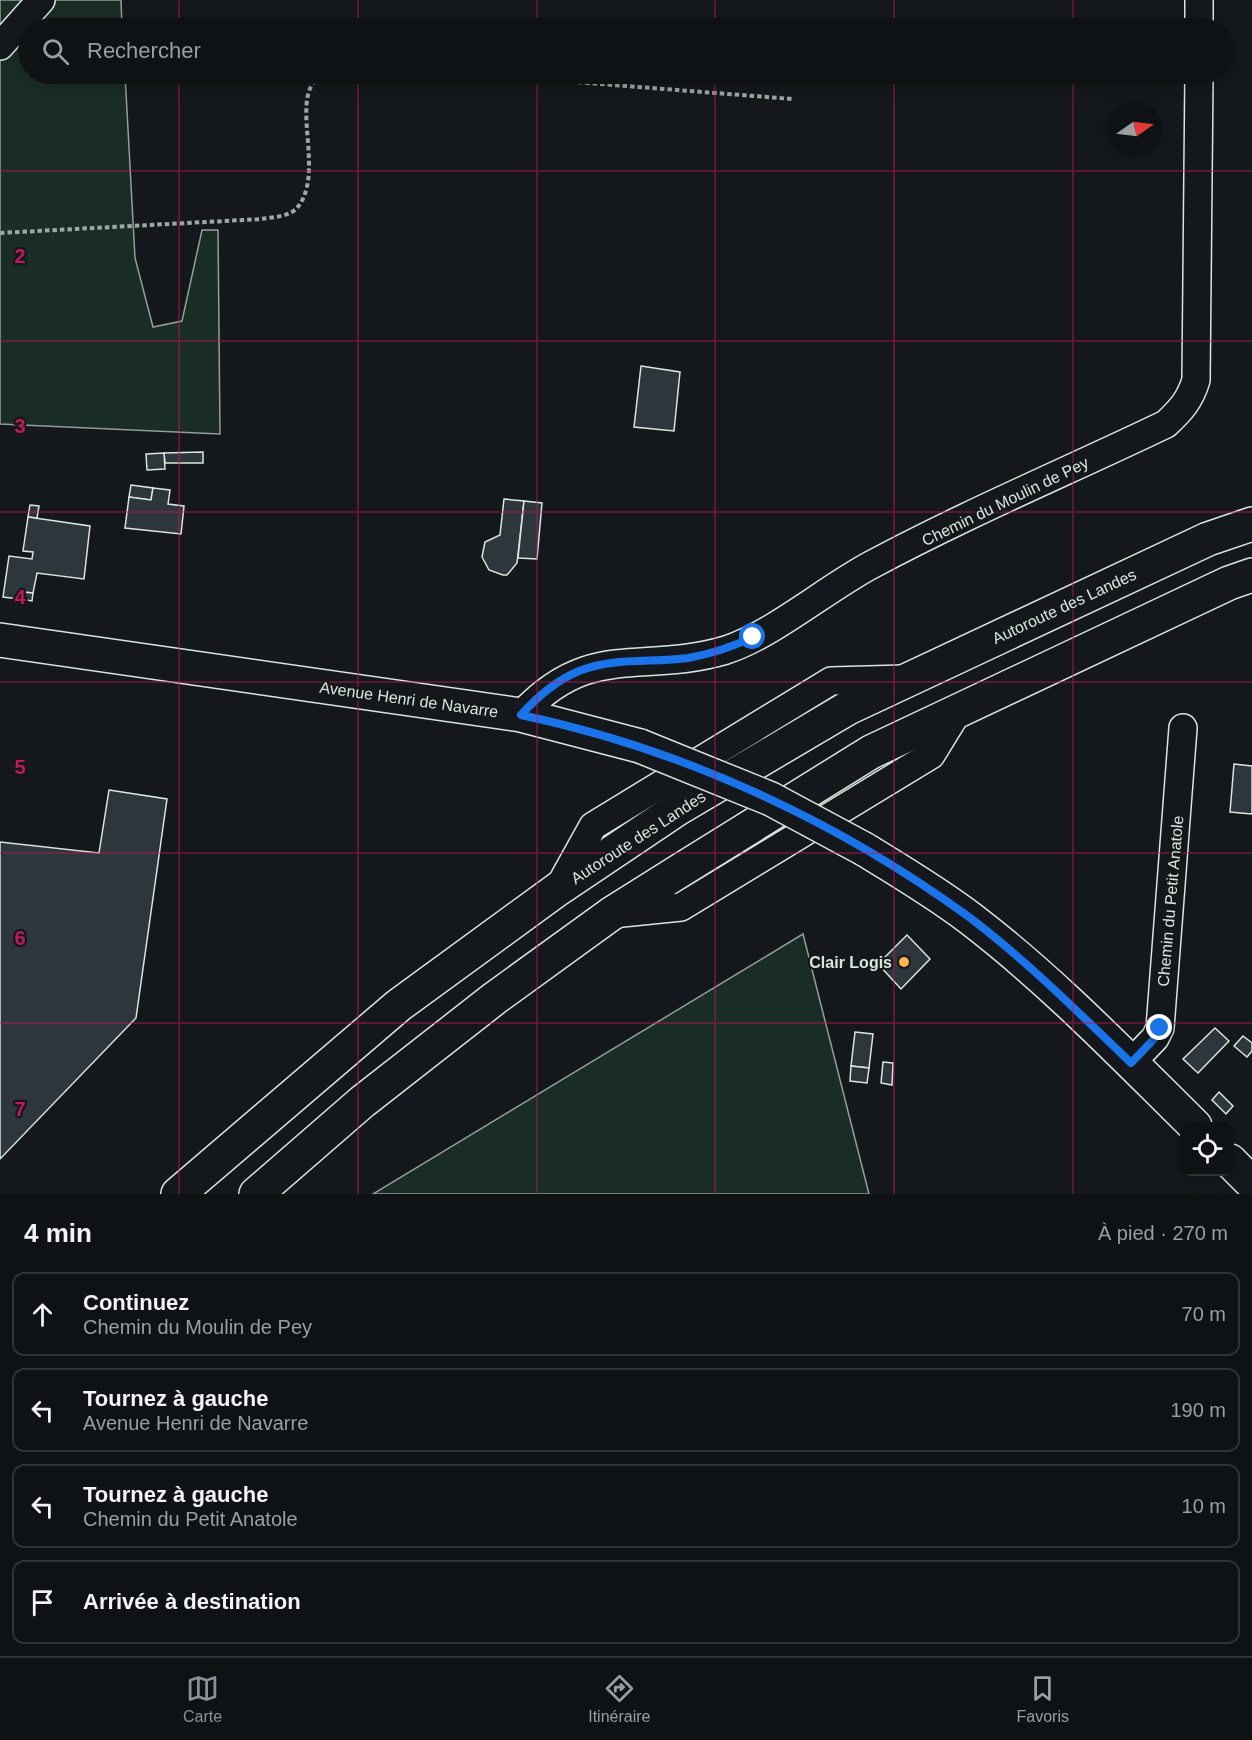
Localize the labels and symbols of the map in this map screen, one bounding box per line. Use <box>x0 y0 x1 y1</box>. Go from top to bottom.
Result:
north arrow <box>1108 102 1162 156</box>
text: 2 <box>14 245 26 267</box>
text: 3 <box>14 415 26 437</box>
street label: Chemin du Moulin de Pey <box>919 454 1091 549</box>
street label: Autoroute des Landes <box>990 566 1139 647</box>
text: 4 <box>14 586 26 608</box>
route start <box>739 623 765 649</box>
street label: Avenue Henri de Navarre <box>318 679 499 720</box>
text: 5 <box>14 756 26 778</box>
street label: Autoroute des Landes <box>568 788 709 887</box>
street label: Chemin du Petit Anatole <box>1155 815 1186 987</box>
text: 6 <box>14 927 26 949</box>
place label: Clair Logis <box>809 954 892 971</box>
marker: Clair Logis <box>897 955 911 969</box>
route end <box>1146 1014 1172 1040</box>
text: 7 <box>14 1098 26 1120</box>

